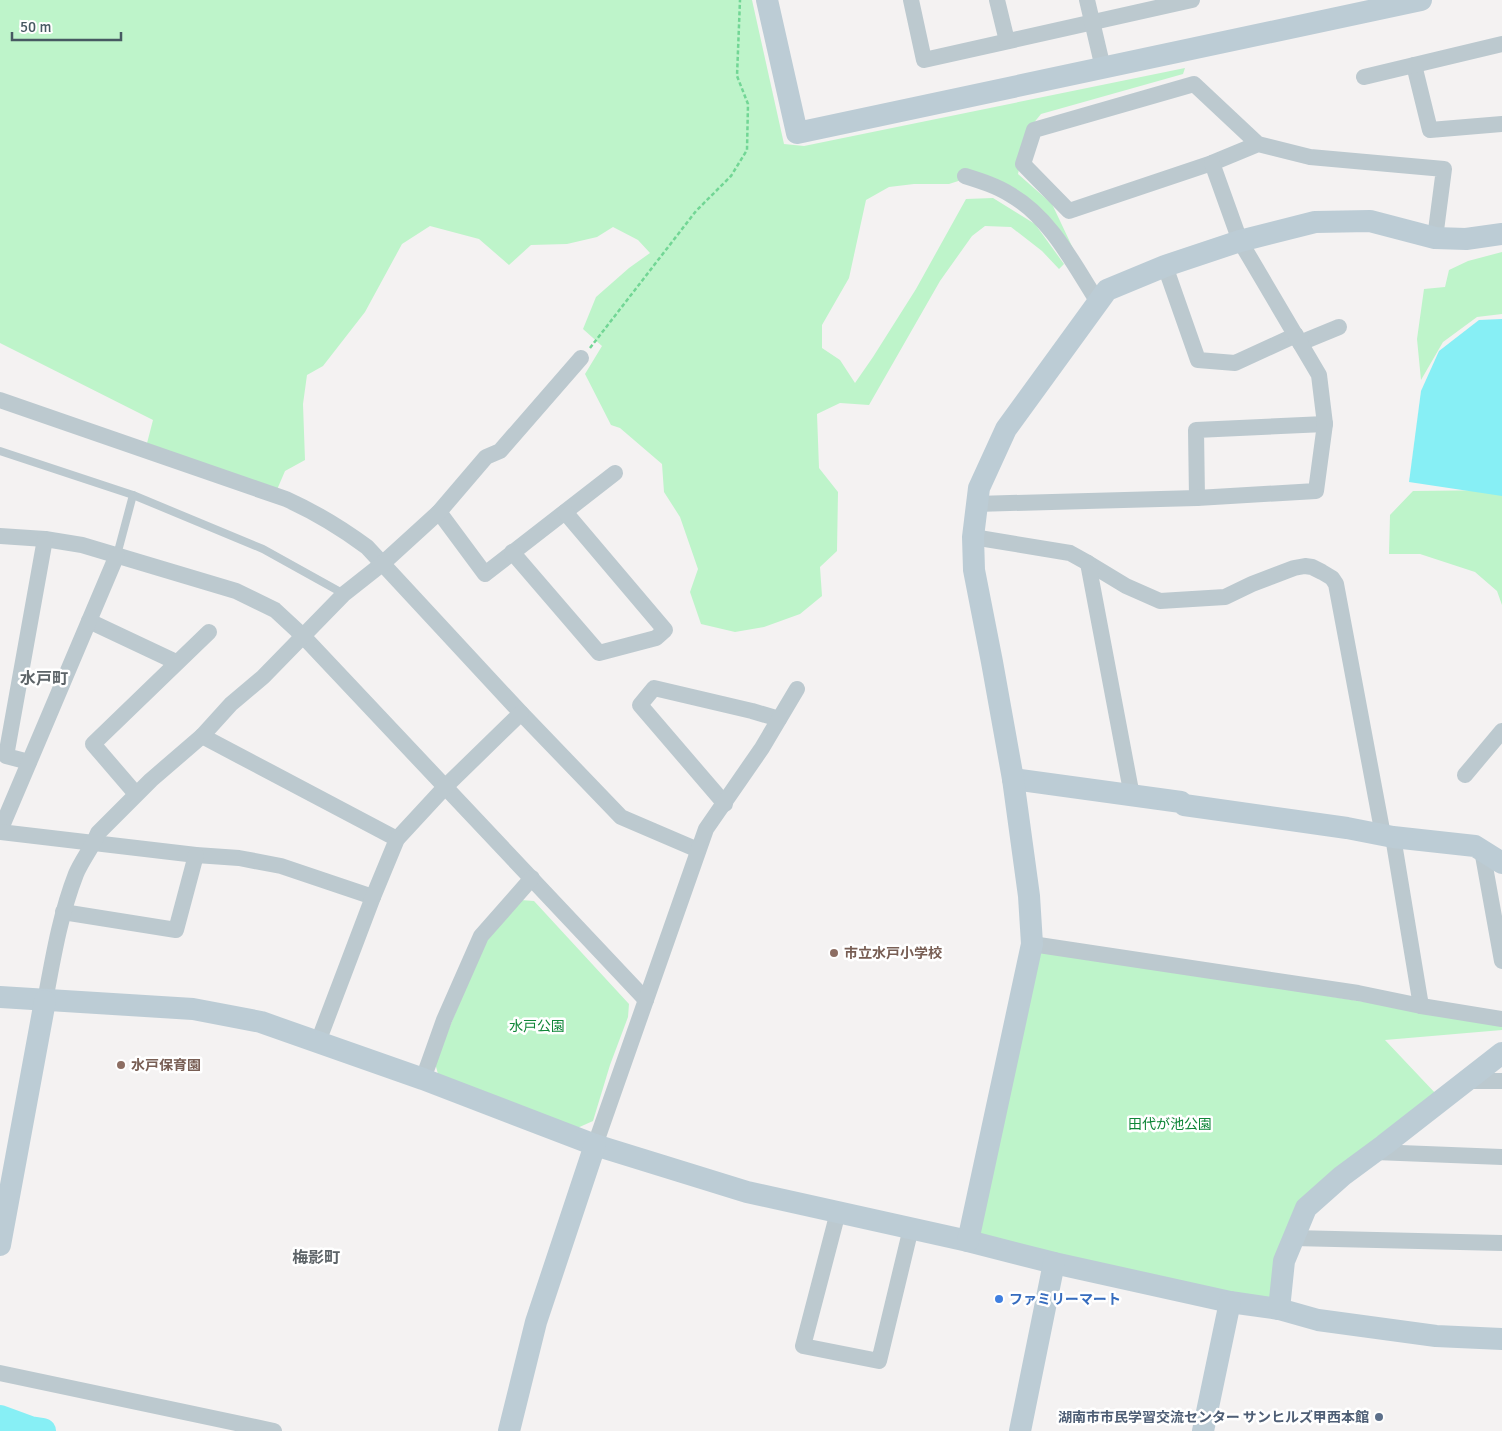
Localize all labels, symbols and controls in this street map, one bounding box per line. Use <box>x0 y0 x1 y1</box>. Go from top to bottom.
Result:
scale bar <box>12 10 121 42</box>
text: 50 m <box>20 18 51 36</box>
district label: 水戸町 <box>20 669 68 689</box>
place label: 市立水戸小学校 <box>844 945 942 962</box>
marker: 市立水戸小学校 <box>828 947 840 959</box>
park label: 水戸公園 <box>509 1018 565 1035</box>
place label: 水戸保育園 <box>131 1057 201 1074</box>
marker: 水戸保育園 <box>115 1059 127 1071</box>
park label: 田代が池公園 <box>1128 1116 1212 1133</box>
district label: 梅影町 <box>292 1248 340 1268</box>
place label: ファミリーマート <box>1009 1291 1121 1308</box>
marker: ファミリーマート <box>993 1293 1005 1305</box>
place label: 湖南市市民学習交流センター サンヒルズ甲西本館 <box>1058 1409 1369 1426</box>
marker: 湖南市市民学習交流センター サンヒルズ甲西本館 <box>1373 1411 1385 1423</box>

